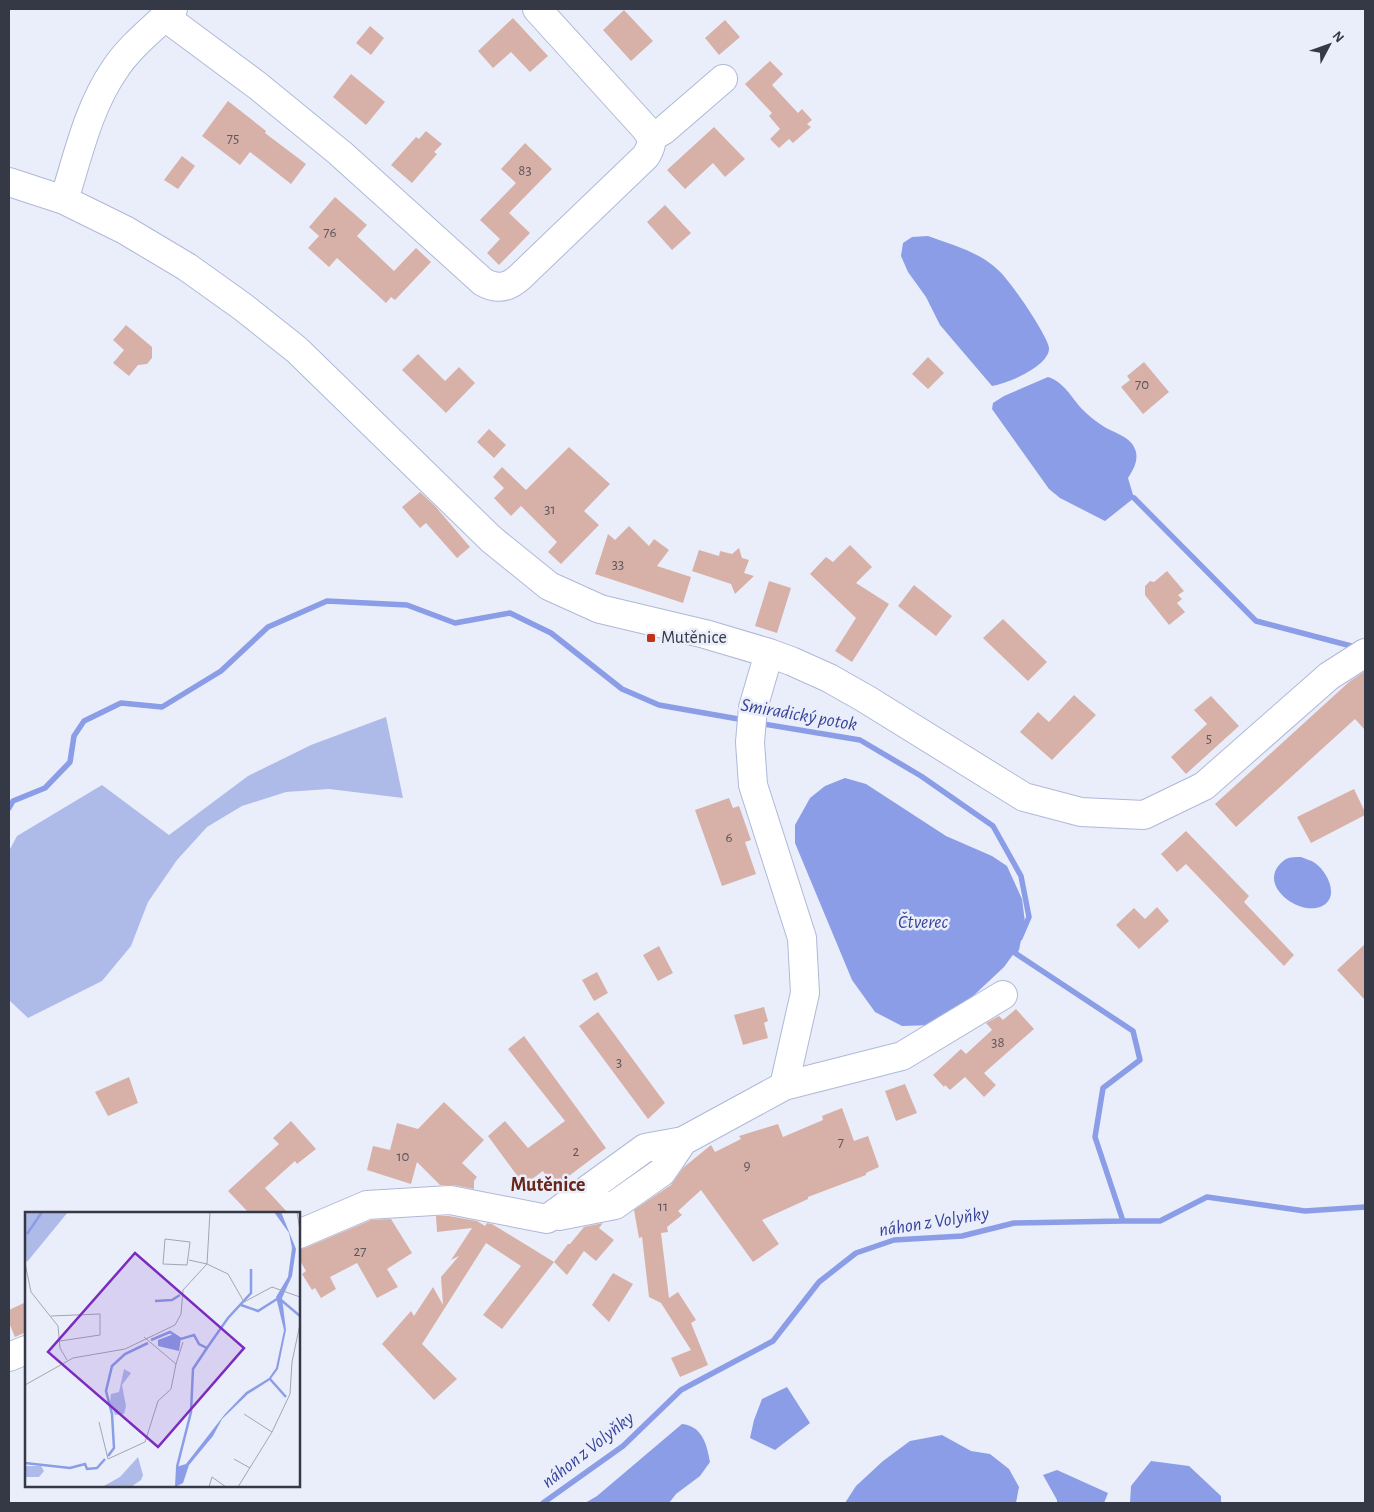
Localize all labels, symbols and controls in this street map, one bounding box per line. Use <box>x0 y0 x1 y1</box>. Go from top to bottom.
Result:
north arrow <box>1304 20 1354 70</box>
text: N <box>1330 29 1347 45</box>
house number: 75 <box>227 131 239 146</box>
house number: 83 <box>518 163 532 178</box>
house number: 76 <box>323 225 337 240</box>
house number: 70 <box>1135 377 1149 392</box>
house number: 31 <box>544 502 556 517</box>
house number: 33 <box>612 557 624 572</box>
place label: Mutěnice <box>661 629 727 647</box>
marker: Mutěnice <box>645 632 657 644</box>
water label: Smiradický potok <box>739 695 859 735</box>
house number: 5 <box>1206 731 1212 746</box>
house number: 6 <box>725 830 733 845</box>
water label: Čtverec <box>898 911 949 932</box>
house number: 38 <box>991 1035 1005 1050</box>
house number: 3 <box>616 1055 622 1070</box>
house number: 7 <box>838 1135 844 1150</box>
house number: 2 <box>573 1144 580 1159</box>
house number: 10 <box>396 1149 410 1164</box>
house number: 9 <box>743 1158 751 1173</box>
district label: Mutěnice <box>510 1175 586 1195</box>
house number: 11 <box>658 1199 668 1214</box>
water label: náhon z Volyňky <box>878 1204 990 1240</box>
inset map <box>25 1212 300 1487</box>
house number: 27 <box>353 1244 367 1259</box>
water label: náhon z Volyňky <box>538 1408 638 1492</box>

